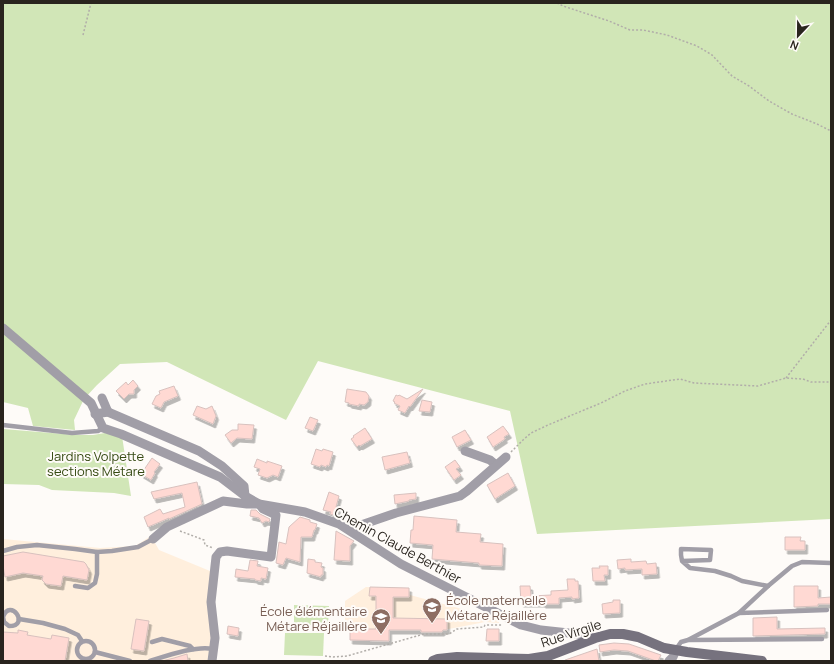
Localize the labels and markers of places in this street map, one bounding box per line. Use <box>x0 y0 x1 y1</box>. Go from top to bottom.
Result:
place label: École maternelle Métare Réjaillère <box>446 591 547 624</box>
school or university icon: École maternelle Métare Réjaillère <box>421 596 443 624</box>
place label: École élémentaire Métare Réjaillère <box>260 602 367 635</box>
school or university icon: École élémentaire Métare Réjaillère <box>370 607 392 635</box>

